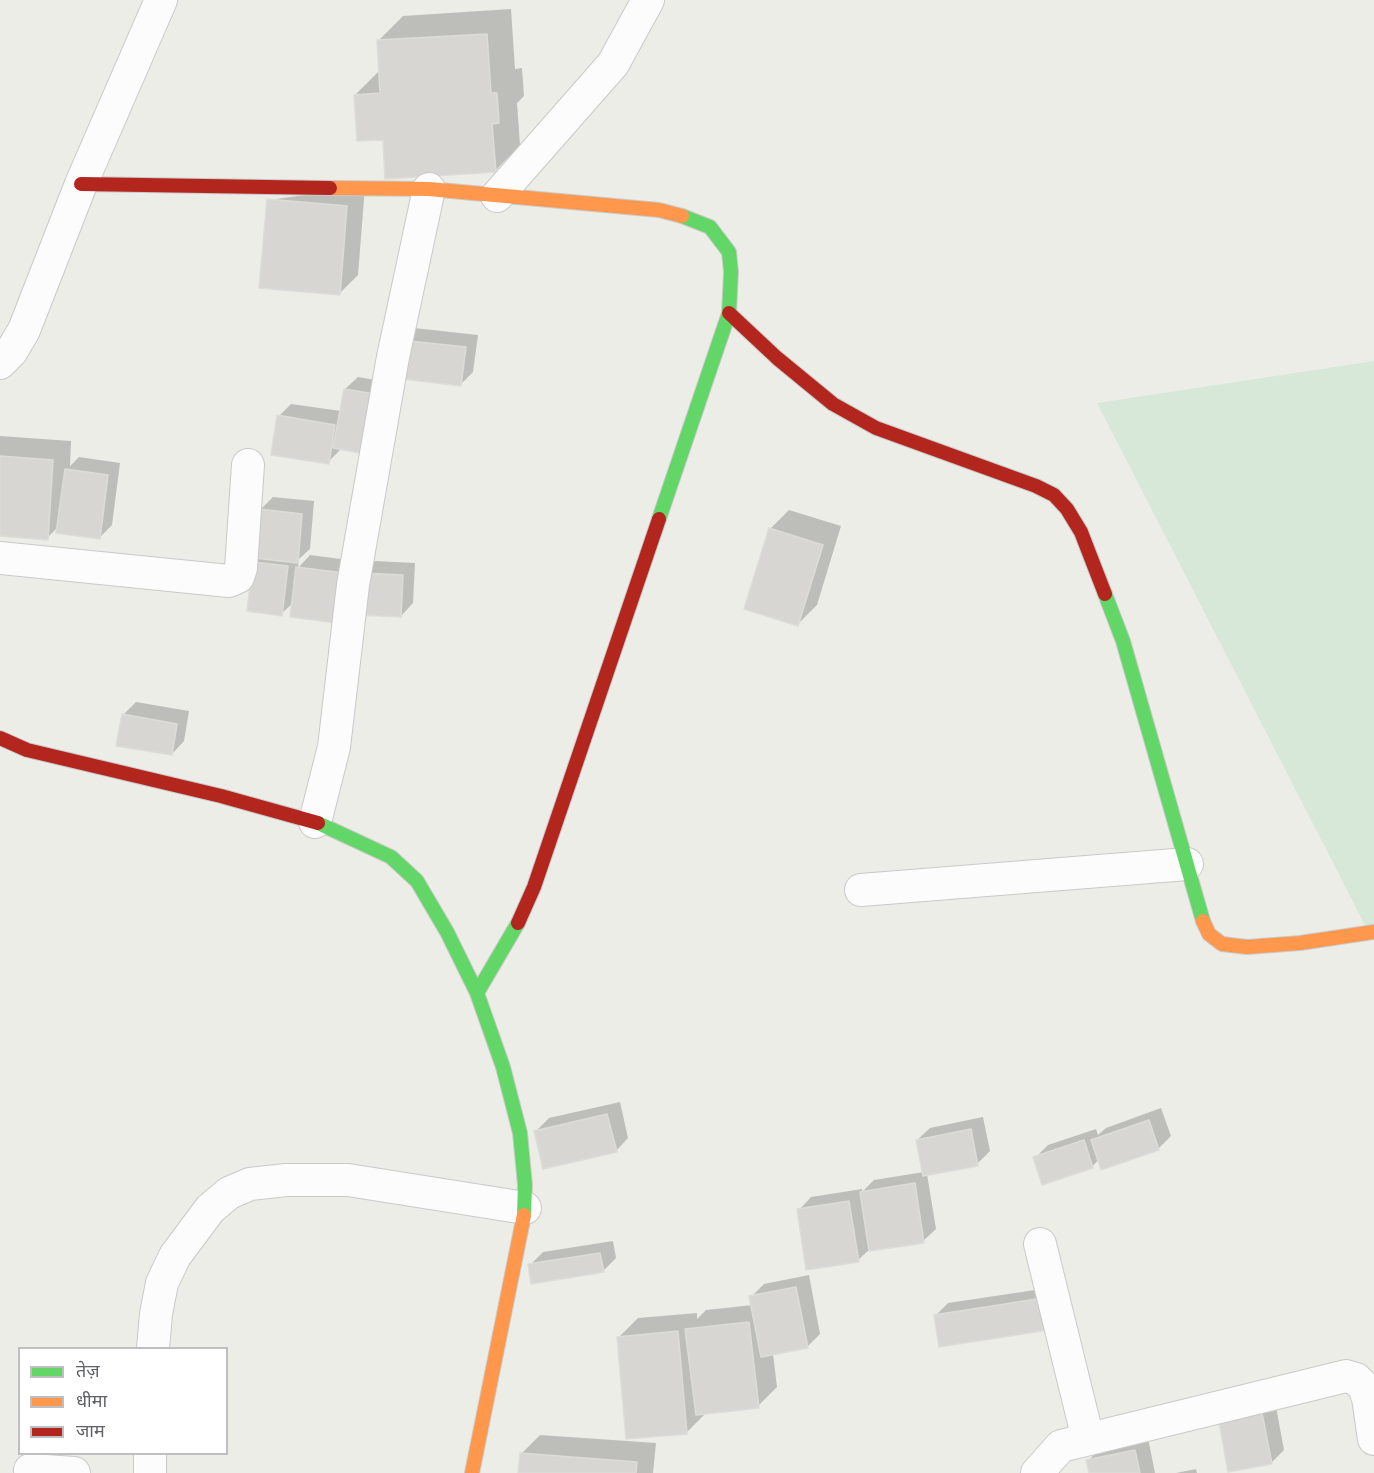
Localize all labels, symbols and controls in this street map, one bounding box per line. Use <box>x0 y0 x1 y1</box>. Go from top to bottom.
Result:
legend <box>18 1347 228 1455</box>
text: तेज़ <box>76 1360 100 1382</box>
text: धीमा <box>76 1390 107 1412</box>
text: जाम <box>76 1420 105 1442</box>

